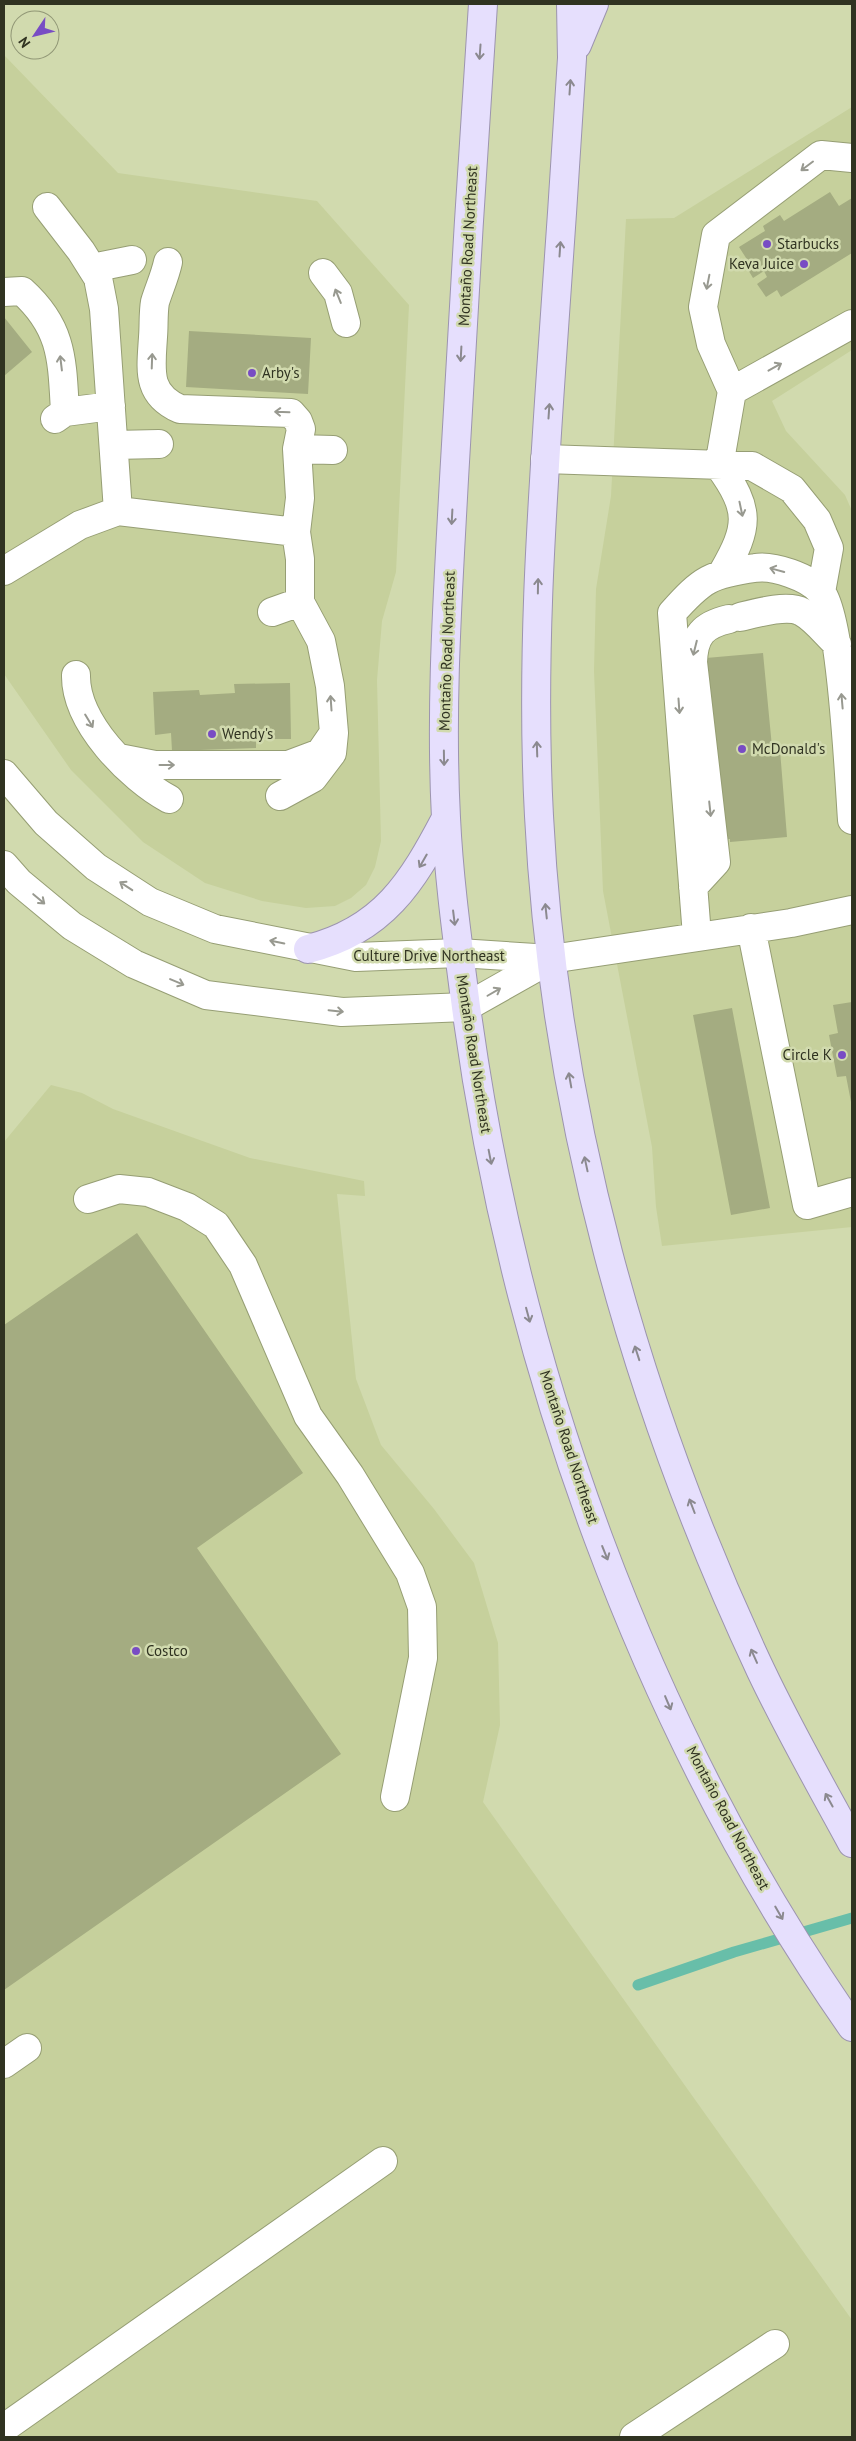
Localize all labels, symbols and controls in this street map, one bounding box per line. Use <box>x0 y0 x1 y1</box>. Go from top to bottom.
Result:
north arrow <box>10 10 60 60</box>
text: N <box>14 34 34 51</box>
one-way arrow <box>475 44 484 60</box>
one-way arrow <box>565 79 574 95</box>
one-way arrow <box>800 161 814 171</box>
street label: Montaño Road Northeast <box>454 166 481 326</box>
place label: Starbucks <box>777 234 839 253</box>
marker: Starbucks <box>761 238 773 250</box>
one-way arrow <box>555 241 564 257</box>
place label: Keva Juice <box>729 254 794 273</box>
marker: Keva Juice <box>798 258 810 270</box>
one-way arrow <box>702 274 712 290</box>
one-way arrow <box>333 289 342 304</box>
one-way arrow <box>457 346 466 362</box>
one-way arrow <box>147 354 157 370</box>
one-way arrow <box>56 356 66 372</box>
one-way arrow <box>767 362 782 372</box>
place label: Arby's <box>262 363 299 382</box>
marker: Arby's <box>246 367 258 379</box>
one-way arrow <box>544 403 553 419</box>
one-way arrow <box>274 408 290 417</box>
one-way arrow <box>737 501 746 517</box>
one-way arrow <box>448 508 457 524</box>
one-way arrow <box>770 565 786 574</box>
street label: Montaño Road Northeast <box>434 571 459 731</box>
one-way arrow <box>533 578 543 594</box>
one-way arrow <box>690 640 699 656</box>
one-way arrow <box>837 694 847 710</box>
one-way arrow <box>327 695 336 711</box>
one-way arrow <box>675 698 684 714</box>
one-way arrow <box>84 714 94 728</box>
place label: Wendy's <box>222 724 273 743</box>
marker: Wendy's <box>206 728 218 740</box>
place label: McDonald's <box>752 739 825 758</box>
one-way arrow <box>532 741 542 757</box>
marker: McDonald's <box>736 743 748 755</box>
one-way arrow <box>440 750 449 766</box>
one-way arrow <box>158 760 174 770</box>
one-way arrow <box>705 801 715 817</box>
one-way arrow <box>418 853 428 867</box>
one-way arrow <box>119 881 133 891</box>
one-way arrow <box>32 893 45 904</box>
one-way arrow <box>542 903 551 919</box>
one-way arrow <box>449 910 459 926</box>
one-way arrow <box>269 937 285 947</box>
street label: Culture Drive Northeast <box>353 946 505 965</box>
street label: Montaño Road Northeast <box>453 973 496 1134</box>
one-way arrow <box>169 978 184 988</box>
one-way arrow <box>487 986 501 996</box>
one-way arrow <box>328 1006 344 1016</box>
place label: Circle K <box>782 1045 832 1064</box>
marker: Circle K <box>836 1049 848 1061</box>
one-way arrow <box>564 1072 574 1088</box>
one-way arrow <box>486 1149 496 1165</box>
one-way arrow <box>581 1156 590 1172</box>
one-way arrow <box>523 1307 533 1323</box>
one-way arrow <box>632 1345 641 1361</box>
street label: Montaño Road Northeast <box>536 1368 603 1526</box>
one-way arrow <box>687 1499 696 1514</box>
one-way arrow <box>601 1544 610 1560</box>
place label: Costco <box>146 1641 188 1660</box>
marker: Costco <box>130 1645 142 1657</box>
one-way arrow <box>749 1649 759 1664</box>
one-way arrow <box>663 1695 673 1710</box>
street label: Montaño Road Northeast <box>682 1743 774 1893</box>
one-way arrow <box>824 1793 833 1808</box>
one-way arrow <box>774 1905 784 1919</box>

